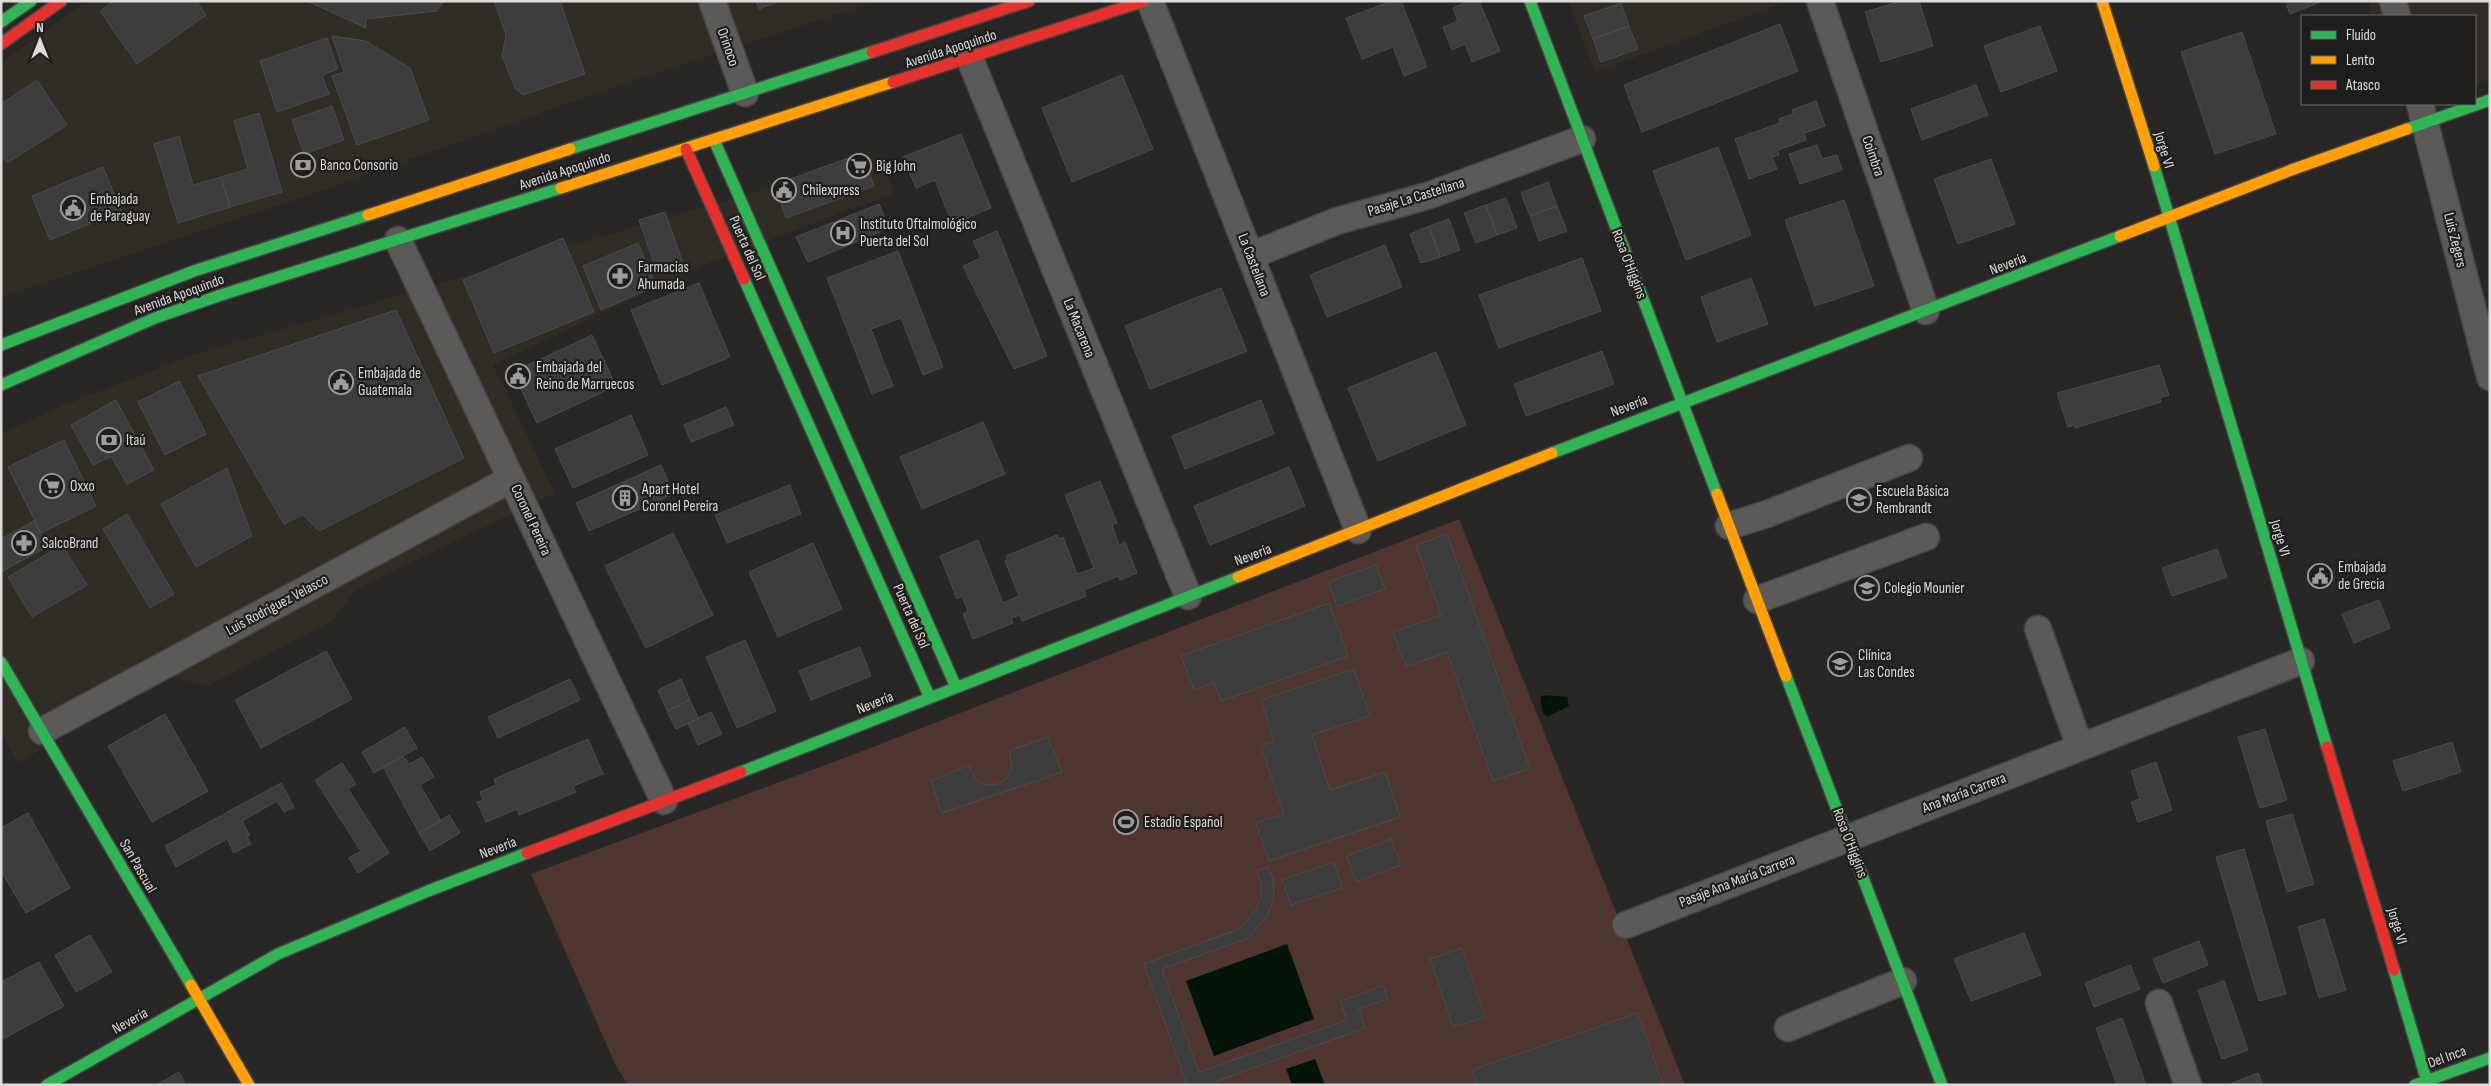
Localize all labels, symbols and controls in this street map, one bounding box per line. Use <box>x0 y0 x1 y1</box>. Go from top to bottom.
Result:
north arrow <box>15 15 65 65</box>
legend <box>2301 15 2476 105</box>
text: N <box>36 19 44 36</box>
street label: Orinoco <box>713 25 743 69</box>
street label: Avenida Apoquindo <box>902 25 999 73</box>
text: Fluido <box>2346 26 2376 45</box>
text: Lento <box>2346 51 2375 70</box>
text: Atasco <box>2345 76 2380 95</box>
street label: Jorge VI <box>2149 128 2179 171</box>
street label: Coimbra <box>1857 133 1889 179</box>
street label: Avenida Apoquindo <box>516 147 613 195</box>
bank icon: Banco Consorio <box>290 152 316 178</box>
supermarket icon: Big John <box>846 153 872 179</box>
place label: Banco Consorio <box>320 156 398 175</box>
place label: Big John <box>876 157 916 176</box>
street label: Pasaje La Castellana <box>1365 173 1467 221</box>
public building icon: Chilexpress <box>771 177 797 203</box>
place label: Chilexpress <box>802 181 860 200</box>
place label: Embajada de Paraguay <box>90 190 150 226</box>
public building icon: Embajada de Paraguay <box>60 195 86 221</box>
street label: Luis Zegers <box>2439 211 2471 269</box>
street label: Puerta del Sol <box>724 213 770 283</box>
place label: Instituto Oftalmológico Puerta del Sol <box>860 215 977 251</box>
hospital icon: Instituto Oftalmológico Puerta del Sol <box>830 220 856 246</box>
street label: Rosa O'Higgins <box>1607 226 1651 302</box>
street label: La Castellana <box>1233 231 1275 299</box>
street label: Nevería <box>1987 248 2029 280</box>
place label: Farmacias Ahumada <box>637 258 689 294</box>
pharmacy icon: Farmacias Ahumada <box>607 263 633 289</box>
street label: Avenida Apoquindo <box>130 270 227 321</box>
street label: La Macarena <box>1059 296 1100 361</box>
place label: Embajada del Reino de Marruecos <box>536 358 634 394</box>
public building icon: Embajada del Reino de Marruecos <box>505 363 531 389</box>
place label: Embajada de Guatemala <box>358 364 421 400</box>
public building icon: Embajada de Guatemala <box>328 369 354 395</box>
street label: Nevería <box>1608 390 1650 422</box>
bank icon: Itaú <box>96 427 122 453</box>
place label: Itaú <box>126 431 146 450</box>
supermarket icon: Oxxo <box>39 473 65 499</box>
place label: Oxxo <box>70 477 95 496</box>
place label: Apart Hotel Coronel Pereira <box>641 480 719 516</box>
street label: Coronel Pereira <box>506 481 556 559</box>
place label: Escuela Básica Rembrandt <box>1876 482 1949 518</box>
building icon: Apart Hotel Coronel Pereira <box>612 485 638 511</box>
school or university icon: Escuela Básica Rembrandt <box>1846 487 1872 513</box>
street label: Jorge VI <box>2265 516 2295 559</box>
pharmacy icon: SalcoBrand <box>11 530 37 556</box>
place label: SalcoBrand <box>42 534 98 553</box>
street label: Nevería <box>1232 539 1274 571</box>
place label: Embajada de Grecia <box>2338 558 2387 594</box>
public building icon: Embajada de Grecia <box>2307 563 2333 589</box>
street label: Luis Rodríguez Velasco <box>223 570 331 640</box>
school or university icon: Colegio Mounier <box>1854 575 1880 601</box>
place label: Colegio Mounier <box>1884 579 1965 598</box>
street label: Puerta del Sol <box>888 581 934 651</box>
place label: Clínica Las Condes <box>1858 646 1915 682</box>
school or university icon: Clínica Las Condes <box>1827 651 1853 677</box>
street label: Nevería <box>854 687 896 719</box>
street label: Ana María Carrera <box>1918 768 2009 818</box>
street label: Rosa O'Higgins <box>1828 805 1872 881</box>
sports icon: Estadio Español <box>1113 809 1139 835</box>
place label: Estadio Español <box>1144 813 1222 832</box>
street label: Nevería <box>477 832 519 864</box>
street label: San Pascual <box>115 836 161 896</box>
street label: Pasaje Ana María Carrera <box>1676 850 1798 912</box>
street label: Jorge VI <box>2382 904 2412 947</box>
street label: Nevería <box>109 1003 151 1039</box>
street label: Del Inca <box>2425 1041 2469 1073</box>

